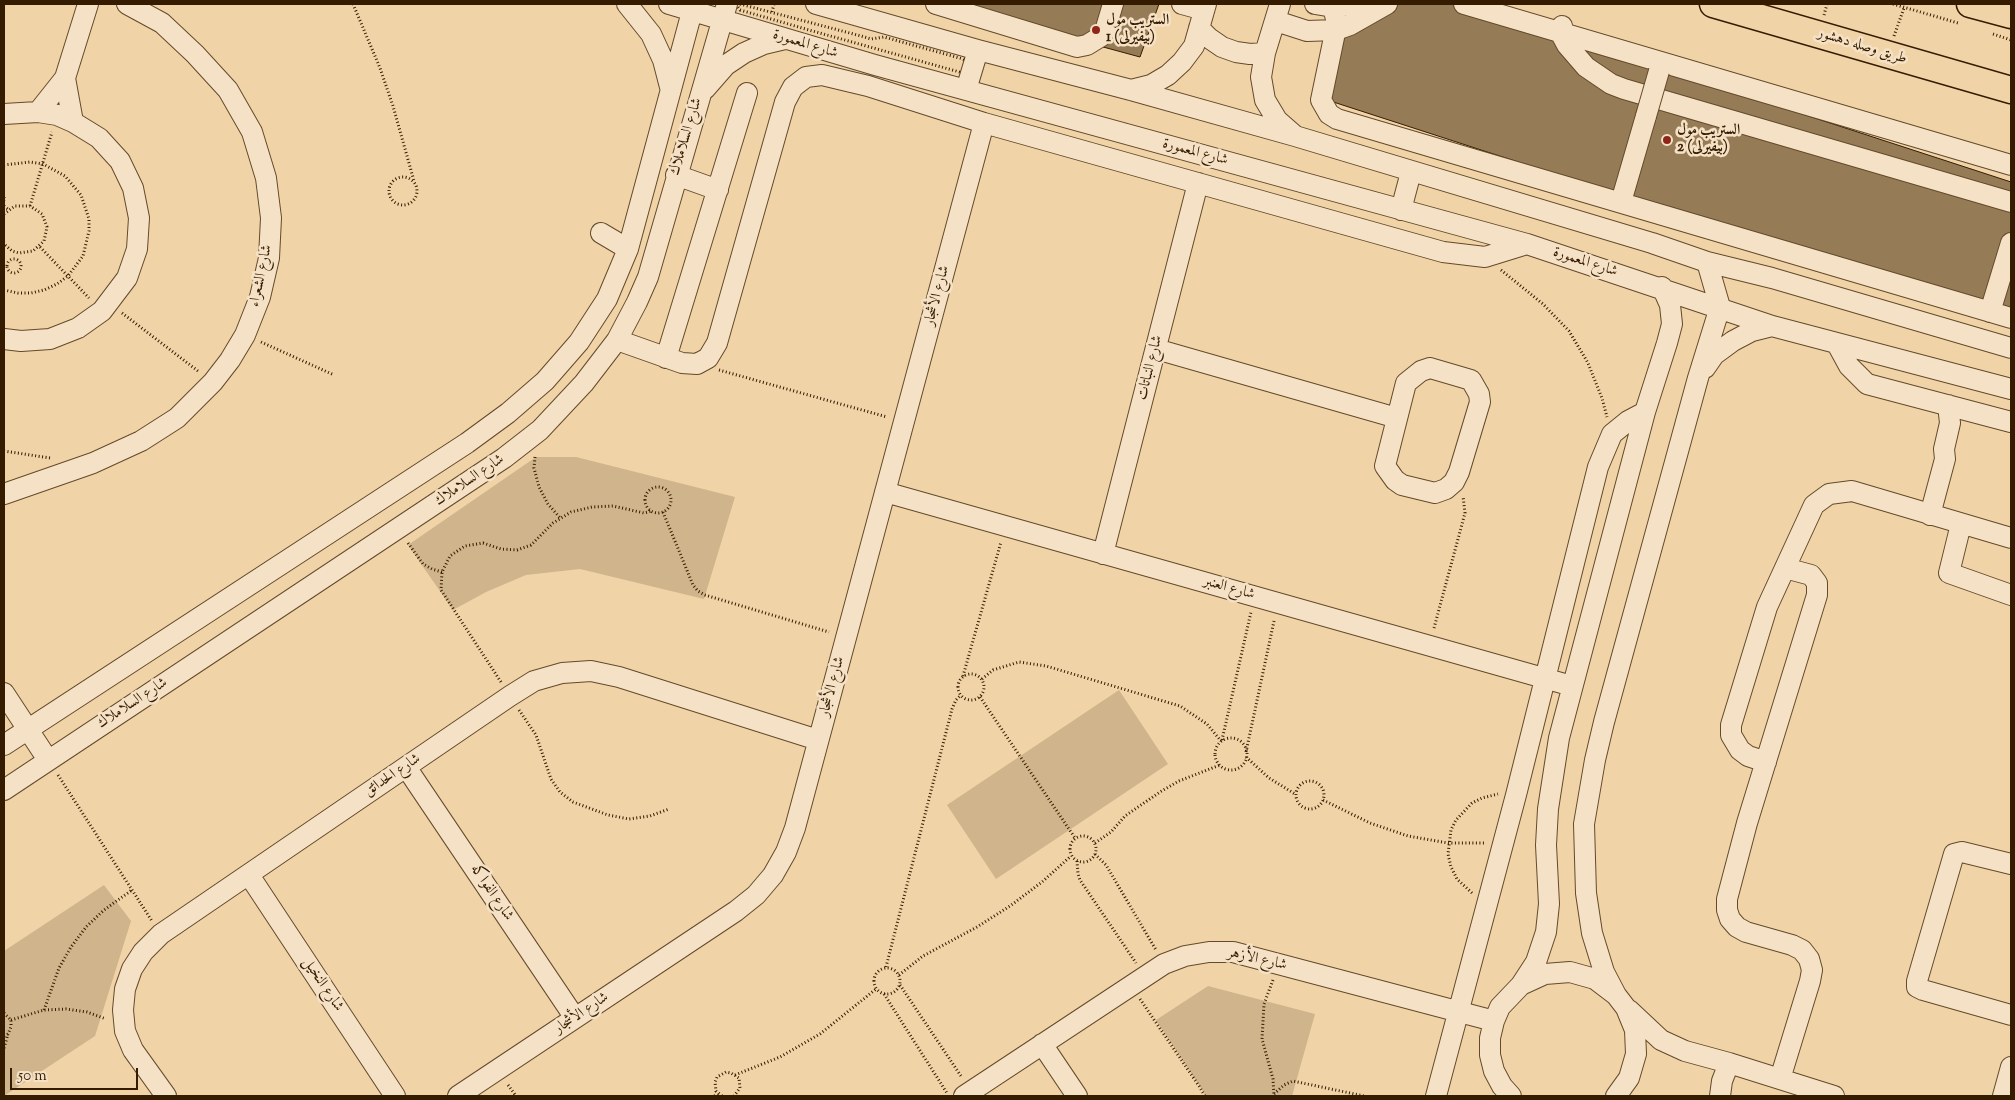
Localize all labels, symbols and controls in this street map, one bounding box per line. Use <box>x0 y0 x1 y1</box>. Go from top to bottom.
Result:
place label: الستريب مول 1 (بيفيرلى) <box>1106 12 1169 47</box>
marker: الستريب مول 1 (بيفيرلى) <box>1090 24 1102 36</box>
street label: طريق وصله دهشور <box>1815 25 1909 69</box>
street label: شارع المعمورة <box>770 27 840 63</box>
street label: شارع السلاملاك <box>667 96 707 178</box>
place label: الستريب مول 2 (بيفيرلى) <box>1677 122 1740 157</box>
marker: الستريب مول 2 (بيفيرلى) <box>1661 134 1673 146</box>
street label: شارع المعمورة <box>1160 136 1230 170</box>
street label: شارع الشعراء <box>247 243 277 309</box>
street label: شارع المعمورة <box>1550 244 1620 282</box>
street label: شارع الأشجار <box>921 264 955 328</box>
street label: شارع النباتات <box>1134 334 1168 402</box>
street label: شارع السلاملاك <box>432 451 508 511</box>
street label: شارع العنبر <box>1201 573 1257 605</box>
street label: شارع الأشجار <box>816 655 850 719</box>
street label: شارع السلاملاك <box>95 675 171 733</box>
street label: شارع الحدائق <box>361 751 425 801</box>
street label: شارع الفواكه <box>466 861 516 925</box>
street label: شارع الأزهر <box>1226 944 1288 976</box>
street label: شارع النخيل <box>297 955 347 1015</box>
street label: شارع الأشجار <box>551 989 613 1039</box>
scale bar <box>12 1058 140 1090</box>
text: 50 m <box>18 1066 47 1087</box>

